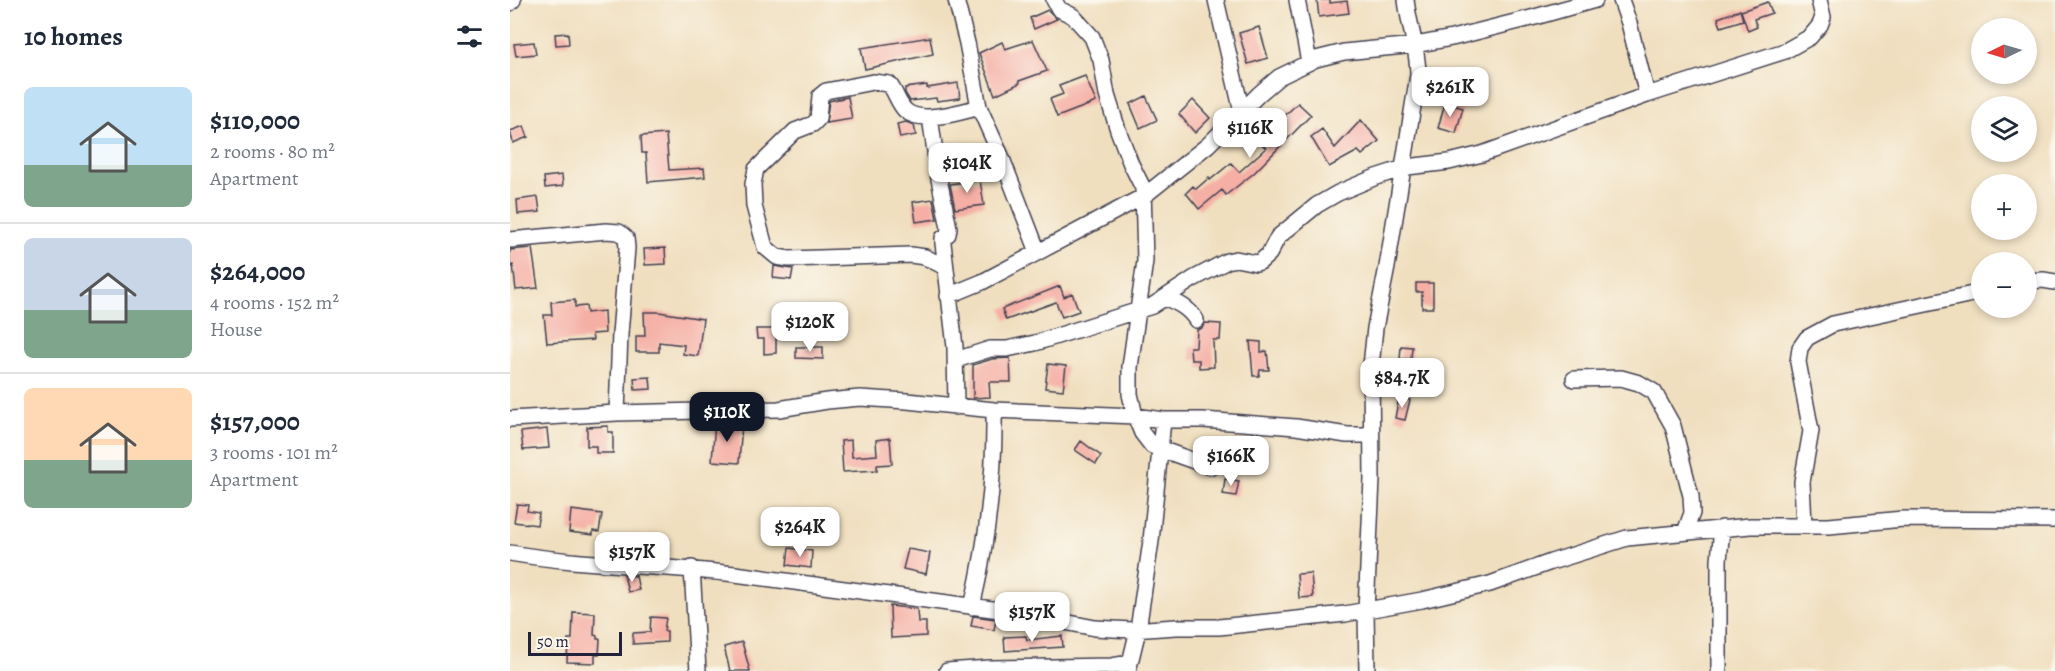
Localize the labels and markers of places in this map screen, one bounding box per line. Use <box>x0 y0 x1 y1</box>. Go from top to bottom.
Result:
pin: $261K <box>1408 67 1492 118</box>
pin: $116K <box>1208 108 1292 159</box>
pin: $104K <box>925 143 1009 194</box>
pin: $120K <box>768 302 852 353</box>
pin: $84.7K <box>1353 358 1451 409</box>
pin: $110K <box>685 392 769 443</box>
pin: $166K <box>1189 436 1273 487</box>
pin: $264K <box>758 507 842 558</box>
pin: $157K <box>590 532 674 583</box>
pin: $157K <box>990 592 1074 643</box>

